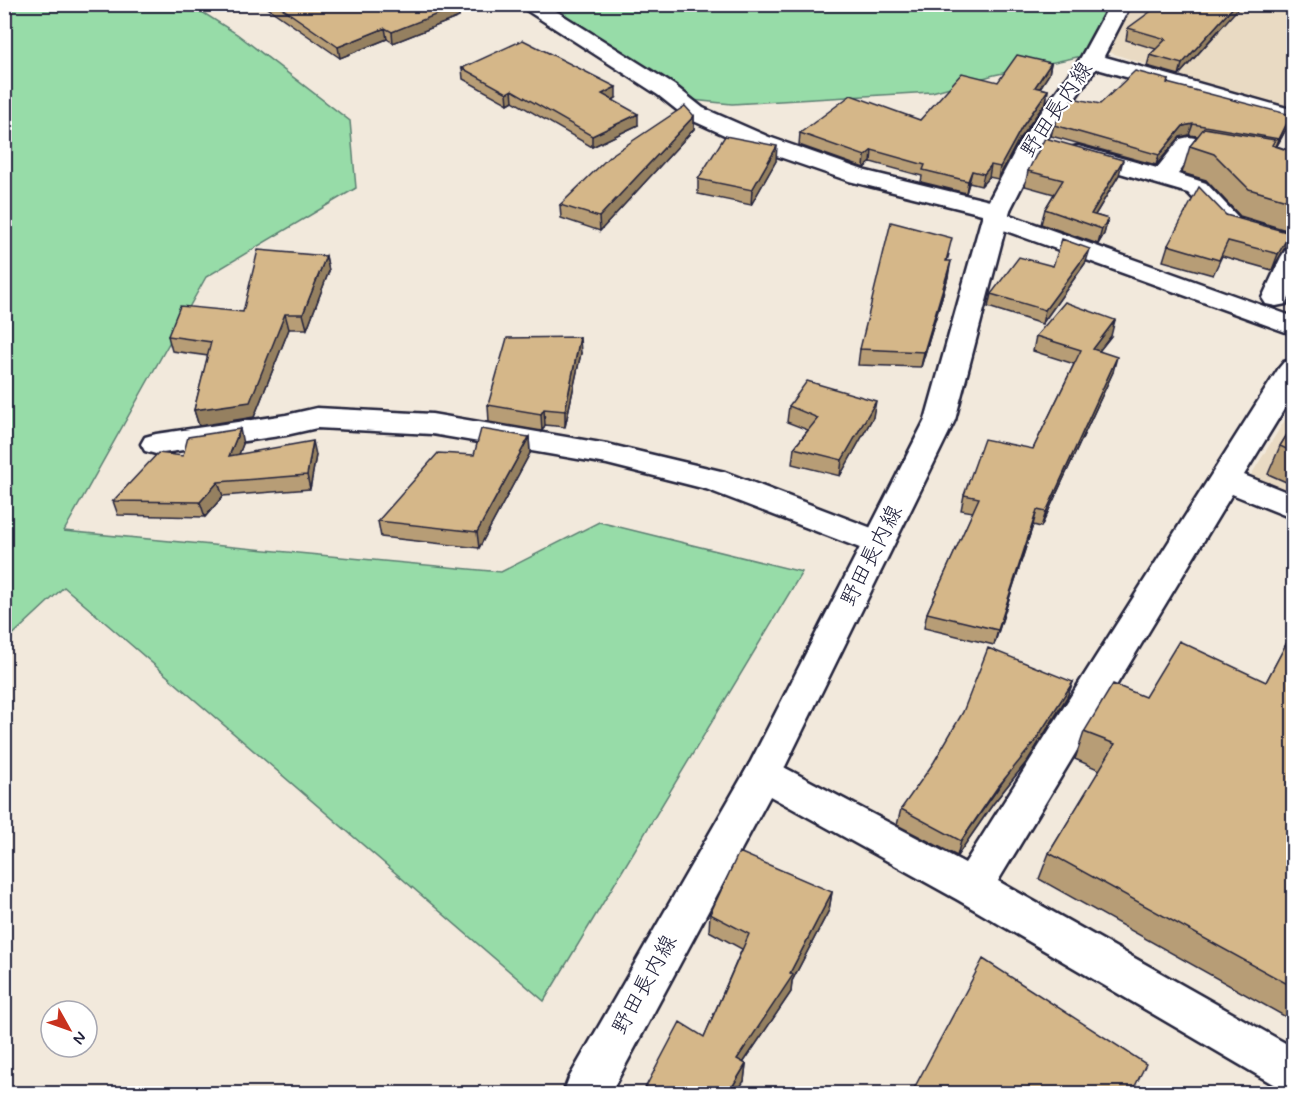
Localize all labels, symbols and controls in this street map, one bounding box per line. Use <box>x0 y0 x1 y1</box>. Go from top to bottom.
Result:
street label: 野田長内線 <box>1015 57 1099 163</box>
street label: 野田長内線 <box>835 501 909 611</box>
street label: 野田長内線 <box>606 930 684 1040</box>
north arrow <box>39 999 99 1059</box>
text: N <box>68 1027 91 1049</box>

